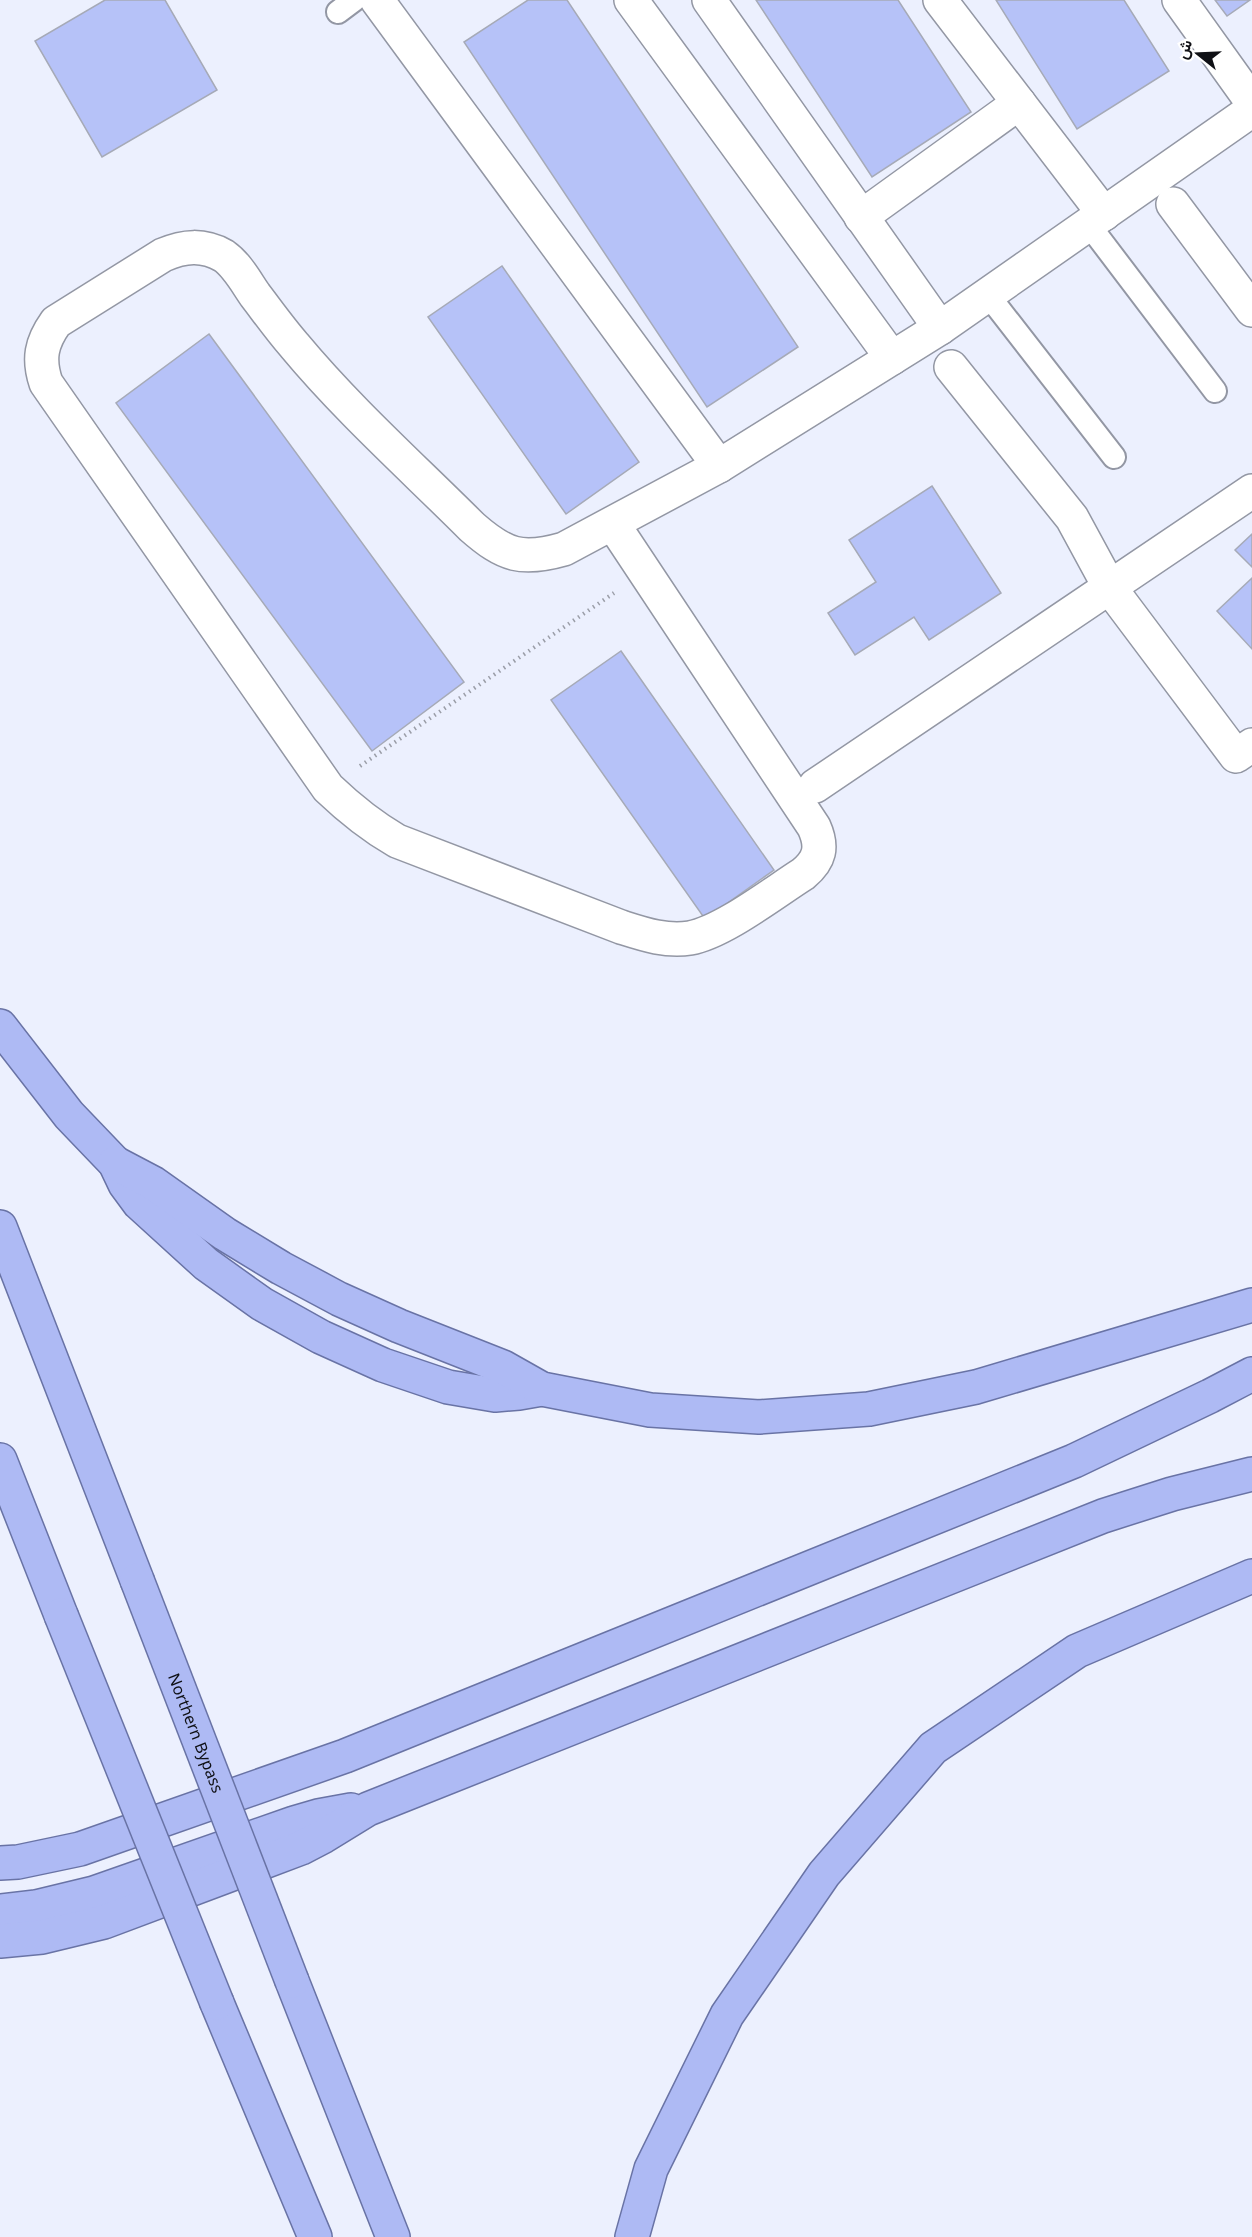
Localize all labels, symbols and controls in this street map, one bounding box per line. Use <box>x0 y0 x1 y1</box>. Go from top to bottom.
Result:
north arrow <box>1168 24 1228 84</box>
text: ش <box>1170 37 1197 62</box>
street label: Northern Bypass <box>163 1670 229 1796</box>

